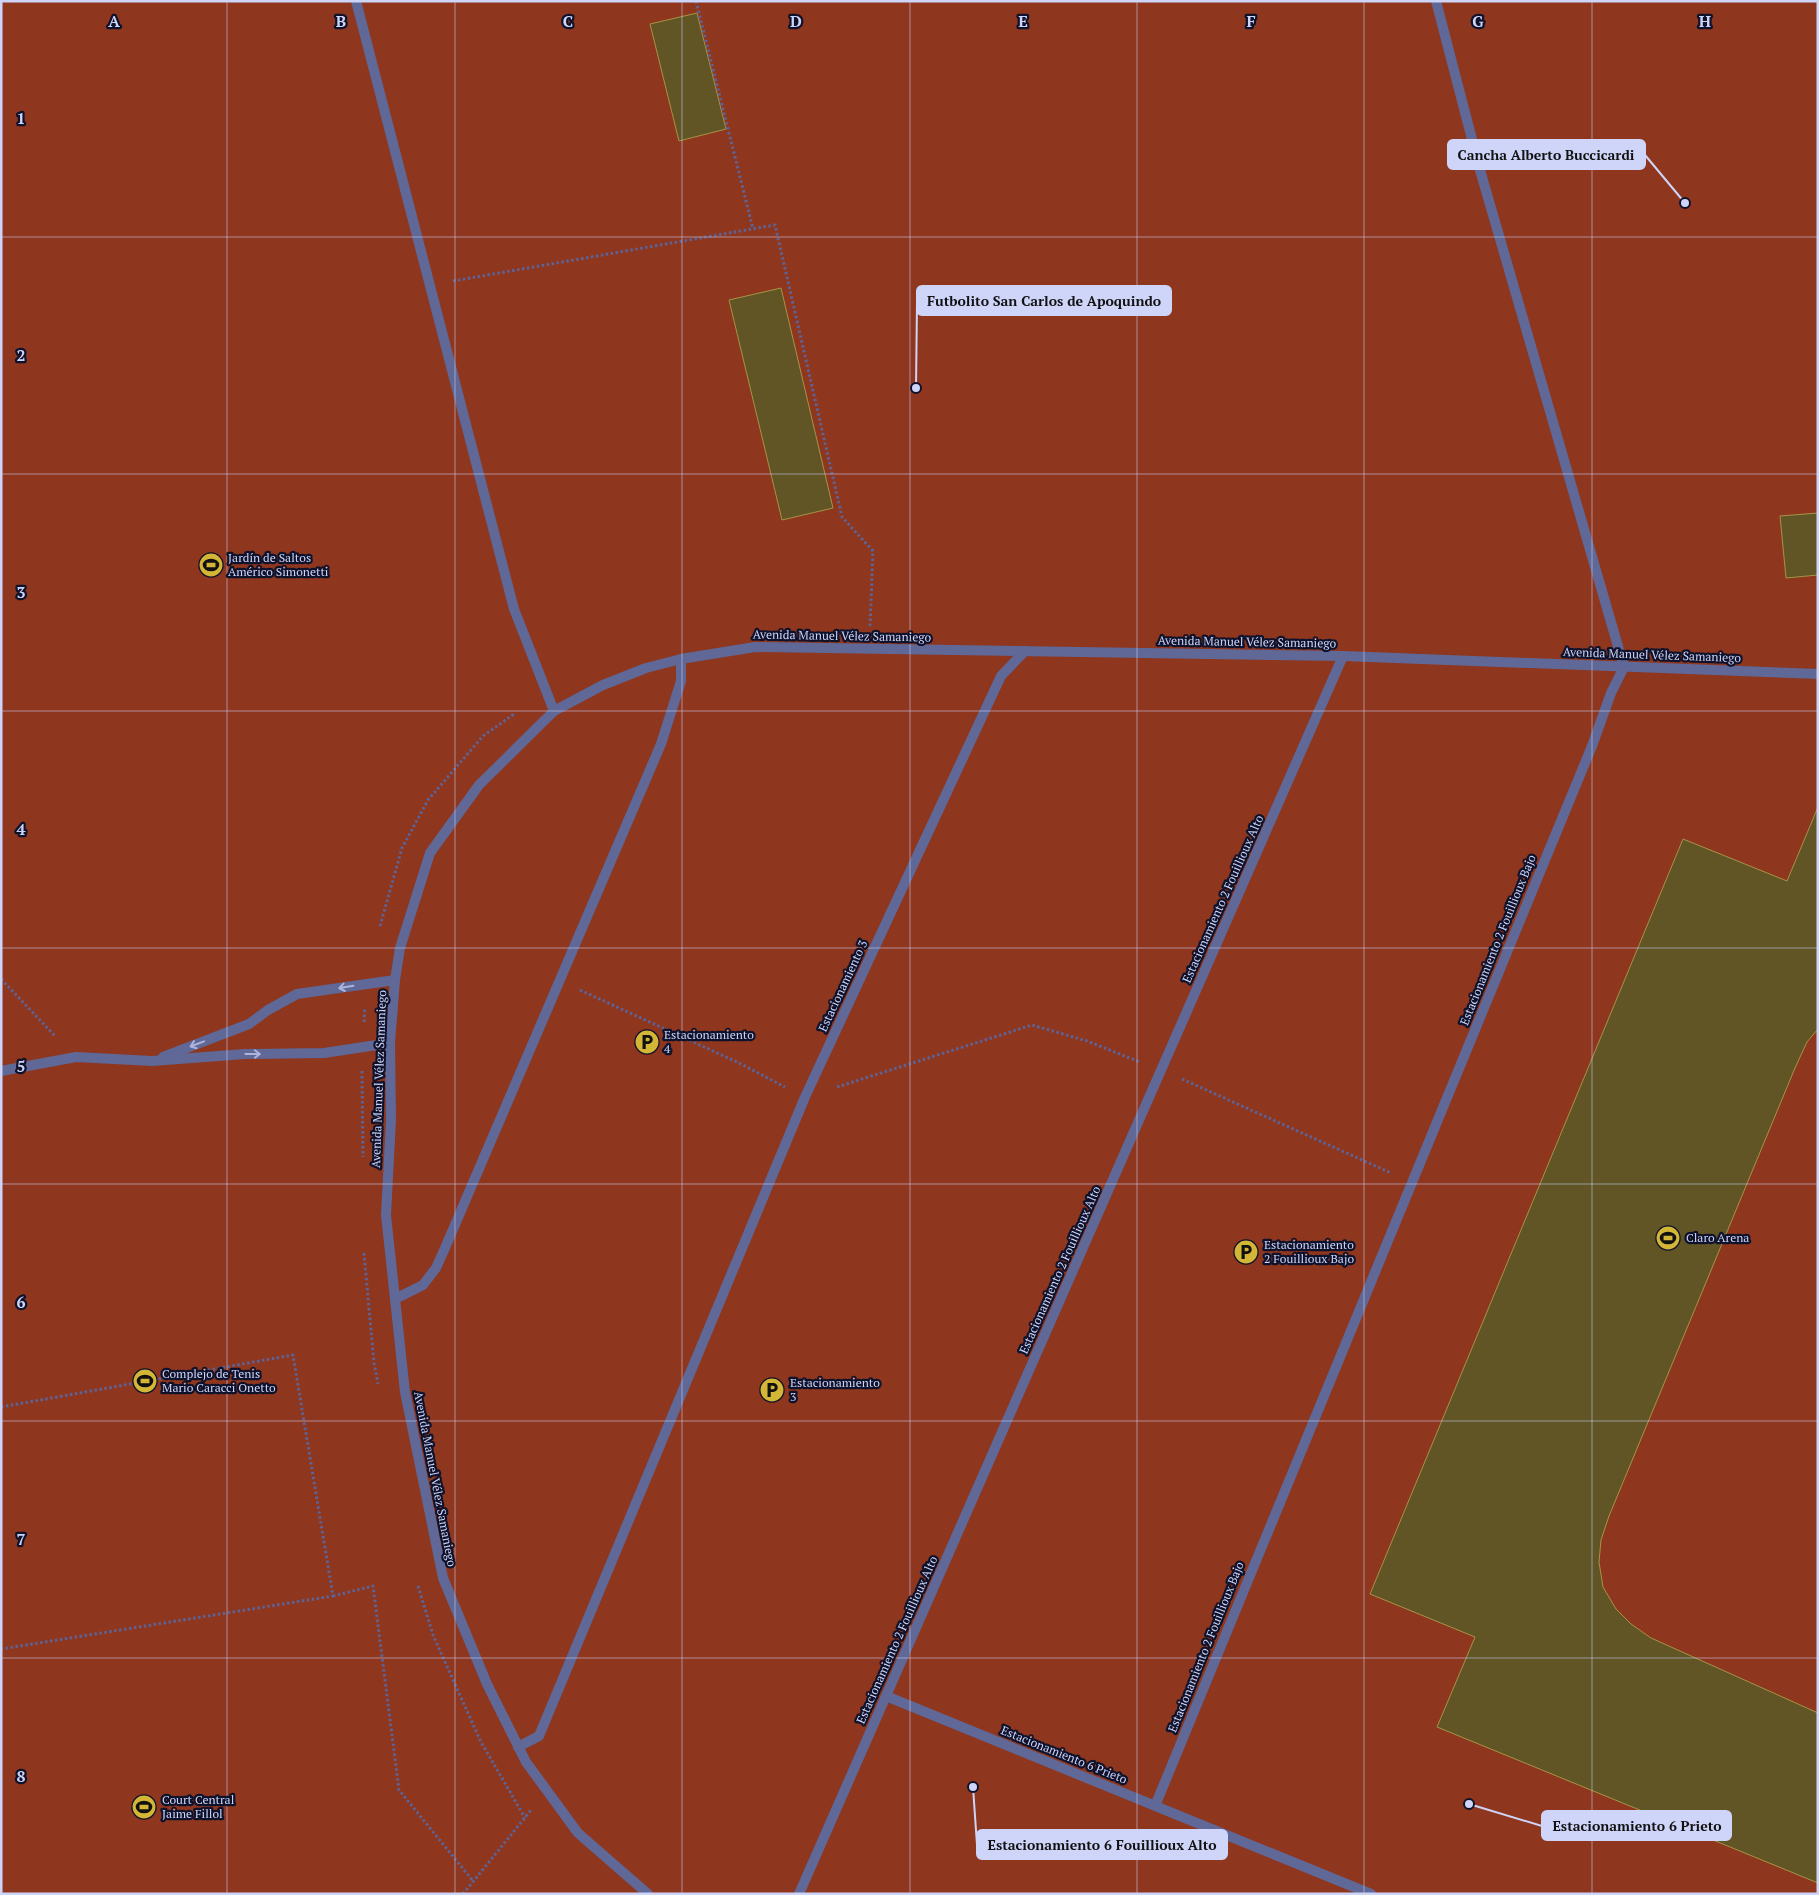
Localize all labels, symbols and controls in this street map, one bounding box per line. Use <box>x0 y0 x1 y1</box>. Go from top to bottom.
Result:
text: A <box>108 10 120 32</box>
text: B <box>336 10 346 32</box>
text: C <box>563 10 573 32</box>
text: D <box>790 10 802 32</box>
text: E <box>1018 10 1028 32</box>
text: F <box>1246 10 1256 32</box>
text: G <box>1472 10 1484 32</box>
text: H <box>1699 10 1711 32</box>
text: 1 <box>16 107 26 129</box>
callout: Cancha Alberto Buccicardi <box>1448 140 1645 169</box>
text: Cancha Alberto Buccicardi <box>1458 145 1635 164</box>
callout: Futbolito San Carlos de Apoquindo <box>917 286 1171 315</box>
text: Futbolito San Carlos de Apoquindo <box>927 291 1161 310</box>
text: 2 <box>16 344 26 366</box>
place label: Jardín de Saltos Américo Simonetti <box>228 550 329 579</box>
sports icon: Jardín de Saltos Américo Simonetti <box>198 552 224 578</box>
text: 3 <box>16 581 26 603</box>
street label: Avenida Manuel Vélez Samaniego <box>753 626 932 645</box>
street label: Avenida Manuel Vélez Samaniego <box>1158 632 1337 651</box>
street label: Avenida Manuel Vélez Samaniego <box>1563 644 1742 665</box>
street label: Estacionamiento 2 Fouillioux Alto <box>1179 812 1267 985</box>
text: 4 <box>16 818 26 840</box>
street label: Estacionamiento 2 Fouillioux Bajo <box>1456 852 1539 1027</box>
street label: Estacionamiento 3 <box>815 938 870 1034</box>
one-way arrow <box>339 982 355 992</box>
street label: Avenida Manuel Vélez Samaniego <box>368 989 389 1168</box>
place label: Estacionamiento 4 <box>664 1027 754 1056</box>
parking icon: Estacionamiento 4 <box>634 1029 660 1055</box>
one-way arrow <box>190 1040 205 1049</box>
one-way arrow <box>245 1049 261 1059</box>
text: 5 <box>16 1055 26 1077</box>
street label: Estacionamiento 2 Fouillioux Alto <box>1016 1183 1104 1356</box>
sports icon: Claro Arena <box>1655 1225 1681 1251</box>
place label: Claro Arena <box>1686 1230 1749 1245</box>
place label: Estacionamiento 2 Fouillioux Bajo <box>1264 1237 1354 1266</box>
parking icon: Estacionamiento 2 Fouillioux Bajo <box>1233 1239 1259 1265</box>
text: 6 <box>16 1291 26 1313</box>
place label: Complejo de Tenis Mario Caracci Onetto <box>162 1366 276 1395</box>
sports icon: Complejo de Tenis Mario Caracci Onetto <box>132 1368 158 1394</box>
place label: Estacionamiento 3 <box>790 1375 880 1404</box>
parking icon: Estacionamiento 3 <box>759 1377 785 1403</box>
street label: Avenida Manuel Vélez Samaniego <box>411 1390 460 1568</box>
text: 7 <box>16 1528 26 1550</box>
street label: Estacionamiento 2 Fouillioux Alto <box>853 1553 941 1726</box>
street label: Estacionamiento 2 Fouillioux Bajo <box>1164 1559 1247 1734</box>
street label: Estacionamiento 6 Prieto <box>999 1722 1130 1787</box>
text: 8 <box>16 1765 26 1787</box>
place label: Court Central Jaime Fillol <box>162 1792 235 1821</box>
sports icon: Court Central Jaime Fillol <box>131 1794 157 1820</box>
callout: Estacionamiento 6 Prieto <box>1542 1811 1731 1840</box>
text: Estacionamiento 6 Prieto <box>1552 1816 1722 1835</box>
callout: Estacionamiento 6 Fouillioux Alto <box>977 1830 1227 1859</box>
text: Estacionamiento 6 Fouillioux Alto <box>987 1835 1217 1854</box>

